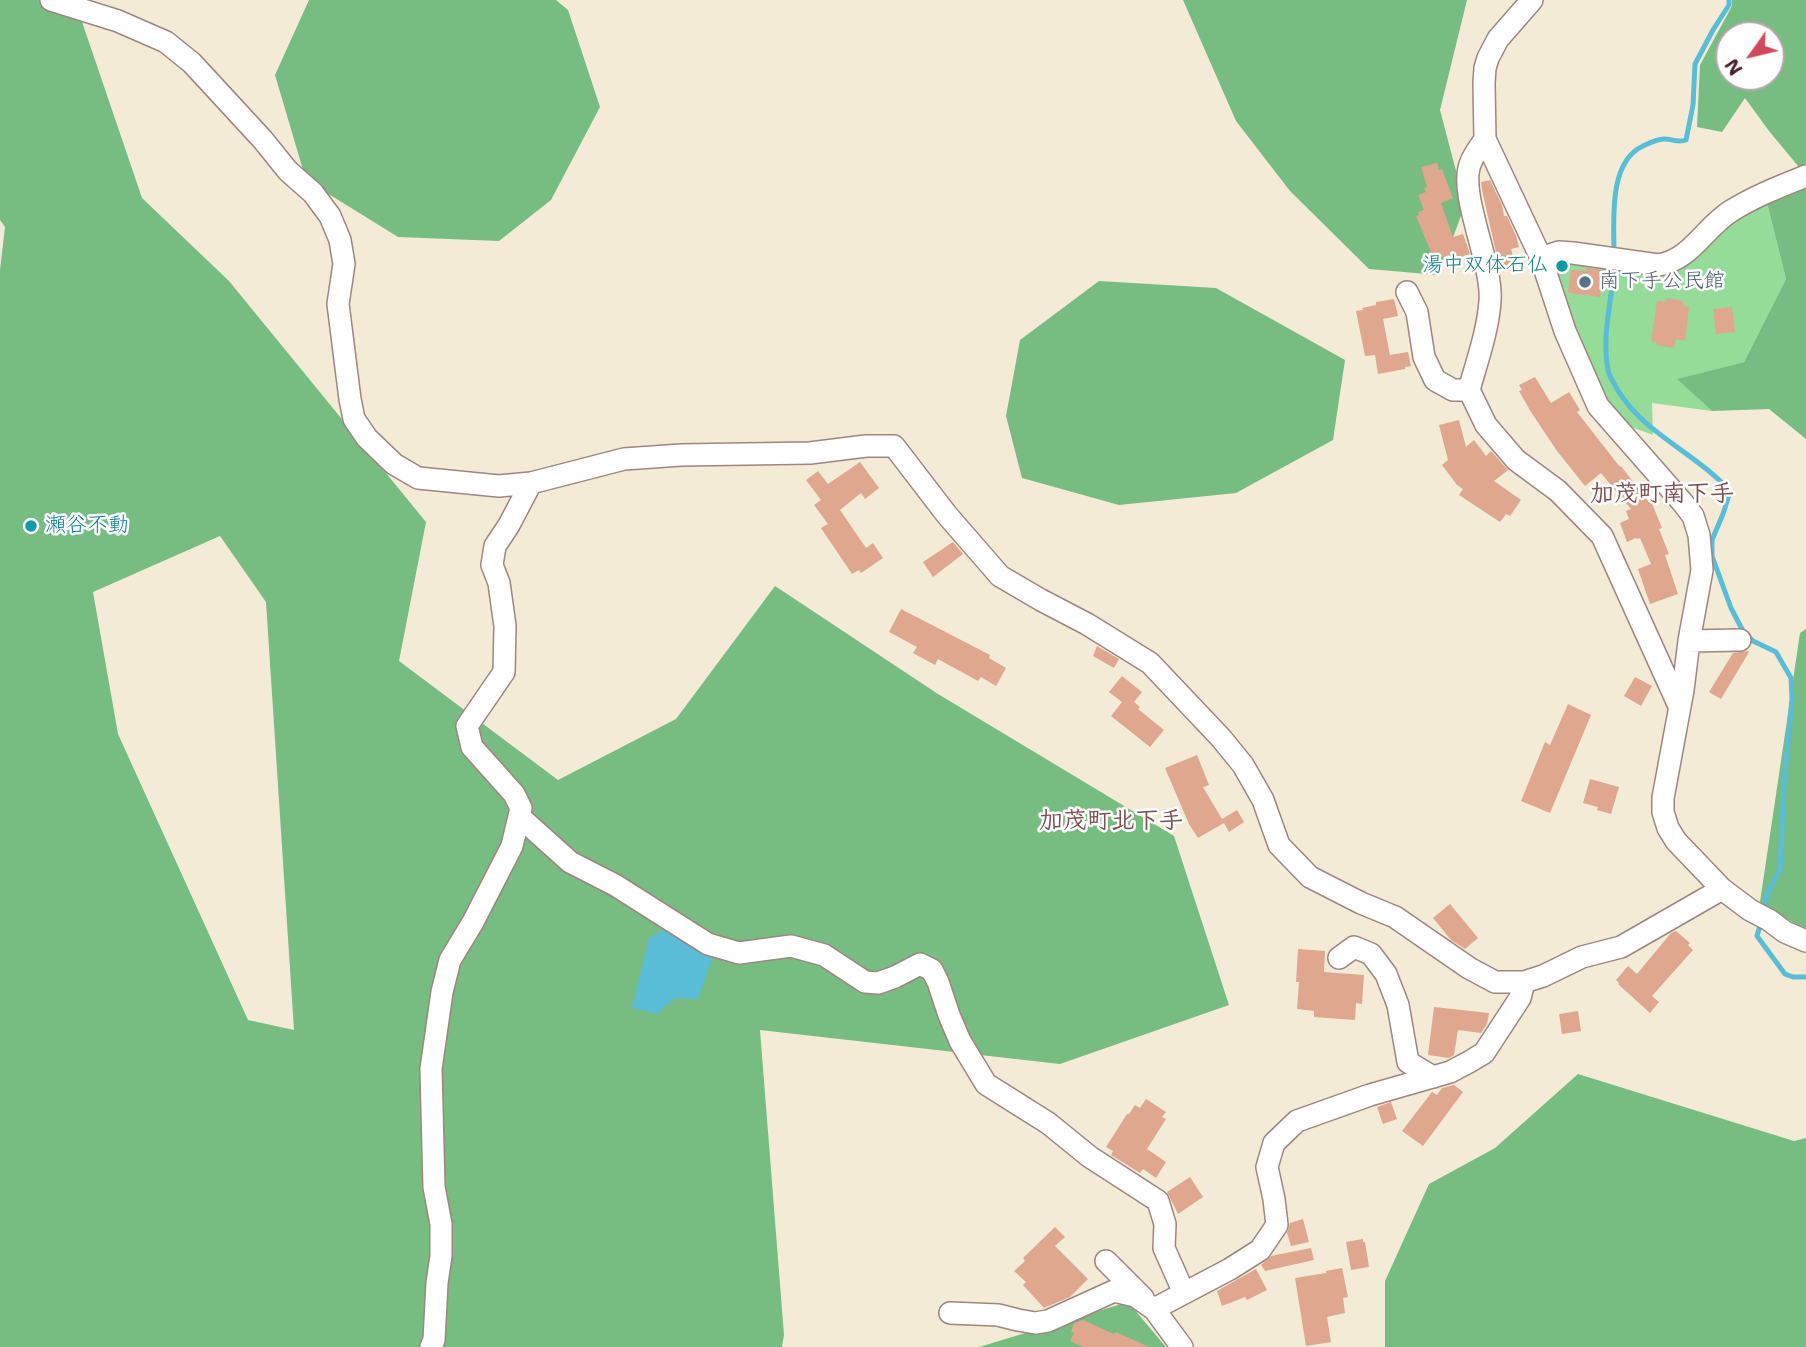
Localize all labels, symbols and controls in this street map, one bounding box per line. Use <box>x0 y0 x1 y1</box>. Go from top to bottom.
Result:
north arrow <box>1715 21 1785 91</box>
text: N <box>1719 54 1748 80</box>
place label: 湯中双体石仏 <box>1422 253 1548 279</box>
marker: 湯中双体石仏 <box>1554 258 1570 274</box>
place label: 南下手公民館 <box>1599 269 1725 295</box>
marker: 南下手公民館 <box>1577 274 1593 290</box>
district label: 加茂町南下手 <box>1590 481 1734 509</box>
place label: 瀬谷不動 <box>45 513 129 539</box>
marker: 瀬谷不動 <box>23 518 39 534</box>
district label: 加茂町北下手 <box>1039 808 1183 836</box>

